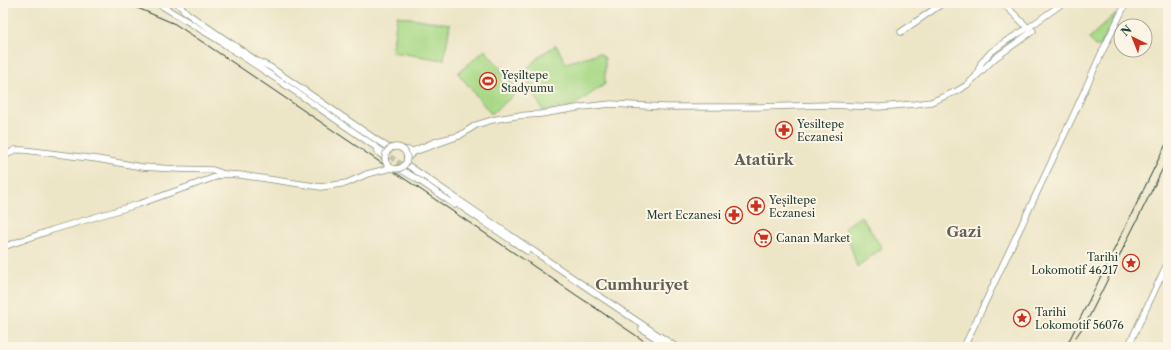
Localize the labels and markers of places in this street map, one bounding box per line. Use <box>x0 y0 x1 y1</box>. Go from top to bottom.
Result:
place label: Yeşiltepe Stadyumu <box>500 68 554 95</box>
sports icon: Yeşiltepe Stadyumu <box>478 71 498 91</box>
place label: Yesiltepe Eczanesi <box>796 117 844 144</box>
pharmacy icon: Yesiltepe Eczanesi <box>774 120 794 140</box>
place label: Yeşiltepe Eczanesi <box>768 193 816 220</box>
pharmacy icon: Yeşiltepe Eczanesi <box>746 196 766 216</box>
pharmacy icon: Mert Eczanesi <box>724 205 744 225</box>
place label: Mert Eczanesi <box>647 208 722 222</box>
supermarket icon: Canan Market <box>753 228 773 248</box>
place label: Canan Market <box>776 231 850 245</box>
place label: Tarihi Lokomotif 46217 <box>1031 250 1119 277</box>
place icon: Tarihi Lokomotif 46217 <box>1121 253 1141 273</box>
place label: Tarihi Lokomotif 56076 <box>1035 305 1124 332</box>
place icon: Tarihi Lokomotif 56076 <box>1012 308 1032 328</box>

